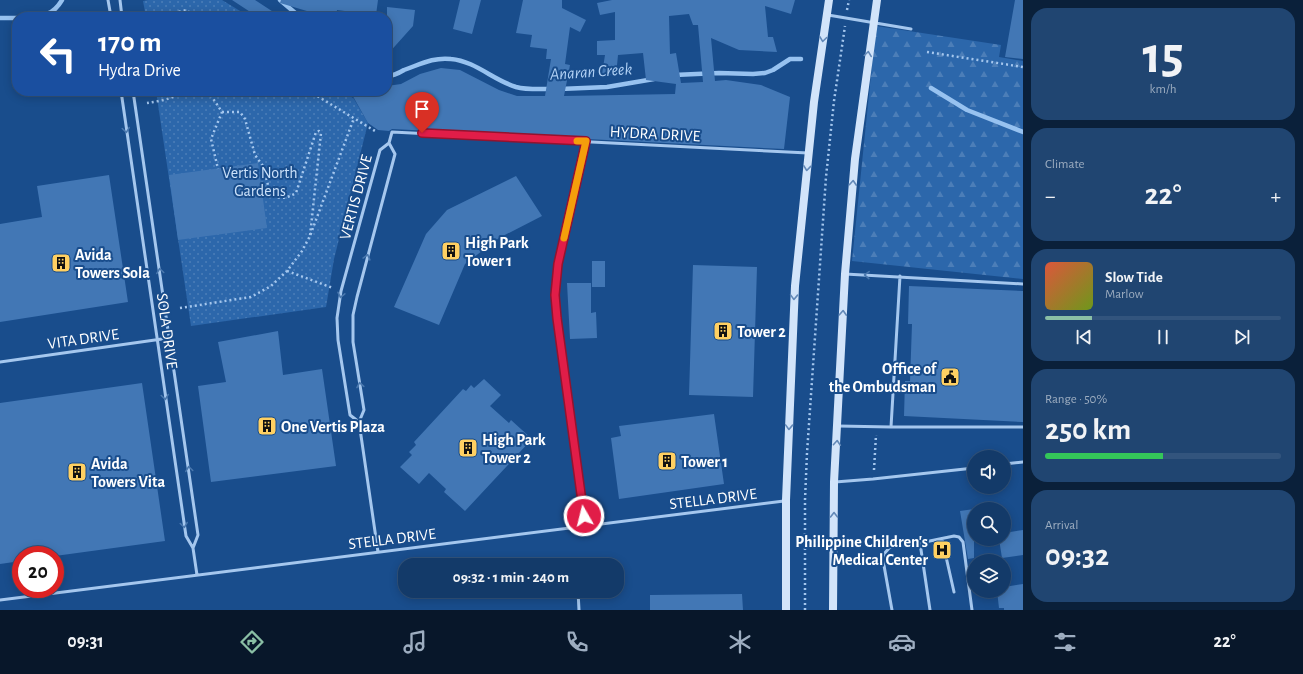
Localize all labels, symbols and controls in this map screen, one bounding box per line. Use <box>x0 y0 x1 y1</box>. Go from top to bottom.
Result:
icon: left <box>32 28 84 80</box>
text: 170 m <box>98 29 162 57</box>
text: 15 <box>1142 30 1184 82</box>
one-way arrow <box>819 35 828 42</box>
one-way arrow <box>863 51 872 57</box>
water label: Anaran Creek <box>548 60 633 83</box>
text: Hydra Drive <box>98 62 181 80</box>
text: km/h <box>1150 83 1176 96</box>
pin <box>405 92 439 133</box>
icon: arrive <box>411 98 433 120</box>
street label: HYDRA DRIVE <box>609 124 701 144</box>
one-way arrow <box>121 127 130 133</box>
street label: VERTIS DRIVE <box>337 153 375 241</box>
text: Climate <box>1045 158 1084 171</box>
one-way arrow <box>802 164 811 171</box>
park label: Vertis North Gardens <box>222 165 298 199</box>
one-way arrow <box>848 180 857 186</box>
text: 22° <box>1144 180 1182 210</box>
text: − <box>1045 185 1056 207</box>
text: + <box>1270 185 1281 207</box>
place label: High Park Tower 1 <box>465 235 529 269</box>
building icon: High Park Tower 1 <box>440 240 462 262</box>
place label: Avida Towers Sola <box>75 247 150 281</box>
building icon: Avida Towers Sola <box>50 252 72 274</box>
one-way arrow <box>363 254 371 260</box>
one-way arrow <box>156 268 165 275</box>
one-way arrow <box>864 270 870 279</box>
text: Slow Tide <box>1105 270 1163 285</box>
text: Marlow <box>1105 288 1143 301</box>
street label: SOLA DRIVE <box>154 292 180 370</box>
one-way arrow <box>337 292 345 299</box>
one-way arrow <box>790 294 799 300</box>
one-way arrow <box>839 310 848 316</box>
building icon: Tower 2 <box>712 320 734 342</box>
place label: Tower 2 <box>737 324 786 340</box>
street label: VITA DRIVE <box>46 326 120 352</box>
icon: previous <box>1073 326 1095 348</box>
icon: pause <box>1152 326 1174 348</box>
icon: next <box>1231 326 1253 348</box>
place label: Office of the Ombudsman <box>829 361 938 395</box>
public building icon: Office of the Ombudsman <box>939 366 961 388</box>
one-way arrow <box>356 382 365 388</box>
text: Range · 50% <box>1045 393 1107 406</box>
one-way arrow <box>160 394 169 400</box>
building icon: One Vertis Plaza <box>256 415 278 437</box>
text: 250 km <box>1045 415 1131 445</box>
place label: One Vertis Plaza <box>281 419 385 435</box>
one-way arrow <box>785 424 793 430</box>
place label: High Park Tower 2 <box>482 432 546 466</box>
building icon: High Park Tower 2 <box>457 437 479 459</box>
one-way arrow <box>832 440 841 446</box>
building icon: Tower 1 <box>656 450 678 472</box>
map controls <box>967 450 1011 598</box>
button: sound <box>967 450 1011 494</box>
place label: Tower 1 <box>681 454 728 470</box>
place label: Avida Towers Vita <box>91 456 165 490</box>
building icon: Avida Towers Vita <box>66 461 88 483</box>
one-way arrow <box>185 466 194 472</box>
street label: STELLA DRIVE <box>668 486 758 512</box>
position arrow <box>563 495 605 537</box>
button: search <box>967 502 1011 546</box>
one-way arrow <box>830 512 838 518</box>
text: Arrival <box>1045 519 1078 532</box>
one-way arrow <box>179 522 188 528</box>
street label: STELLA DRIVE <box>347 526 437 552</box>
place label: Philippine Children's Medical Center <box>795 534 928 568</box>
hospital icon: Philippine Children's Medical Center <box>931 539 953 561</box>
text: 09:32 <box>1045 541 1109 571</box>
speed limit sign: 20 <box>12 546 64 598</box>
button: layers <box>967 554 1011 598</box>
text: 09:32 · 1 min · 240 m <box>453 570 569 585</box>
icon: directions <box>238 628 266 656</box>
icon: music <box>401 628 429 656</box>
icon: phone <box>563 628 591 656</box>
icon: climate <box>726 628 754 656</box>
icon: car <box>888 628 916 656</box>
icon: filters <box>1051 628 1079 656</box>
text: 09:31 <box>67 633 104 651</box>
text: 22° <box>1213 633 1236 651</box>

